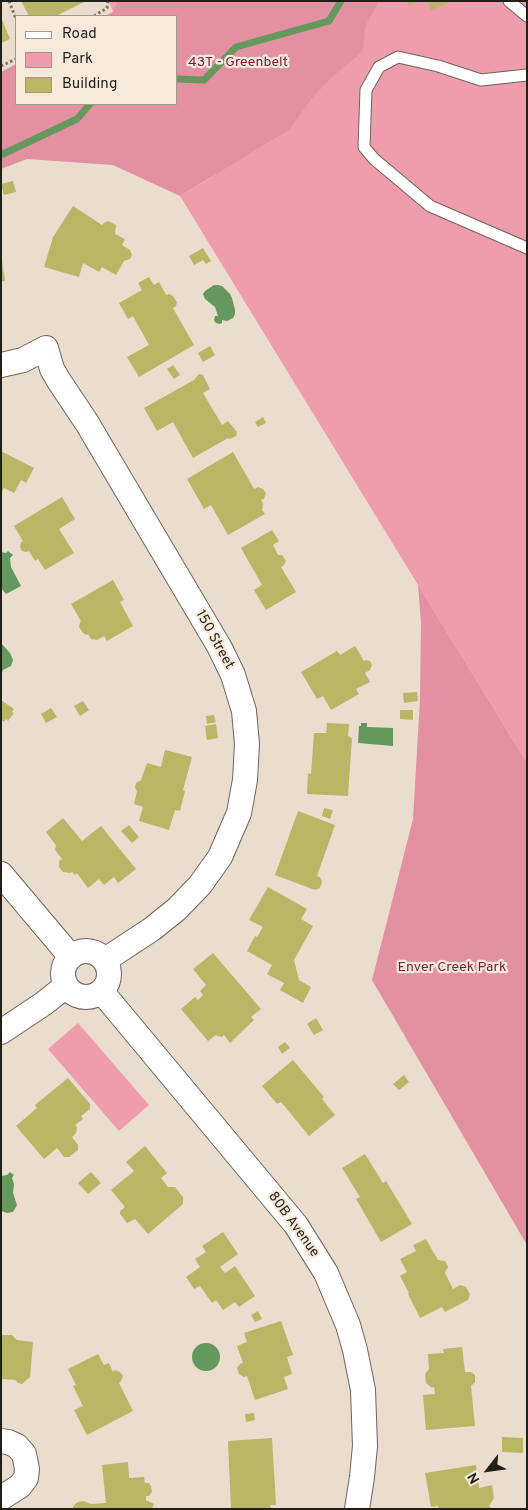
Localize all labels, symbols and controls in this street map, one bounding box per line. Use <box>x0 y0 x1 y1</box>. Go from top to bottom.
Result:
legend <box>15 15 178 105</box>
text: Road <box>62 25 97 44</box>
text: Park <box>62 50 93 69</box>
park label: 43T - Greenbelt <box>188 55 288 71</box>
text: Building <box>62 75 117 94</box>
street label: 150 Street <box>191 608 237 672</box>
park label: Enver Creek Park <box>398 960 506 976</box>
street label: 80B Avenue <box>264 1189 322 1261</box>
north arrow <box>463 1445 513 1495</box>
text: N <box>465 1469 484 1486</box>

